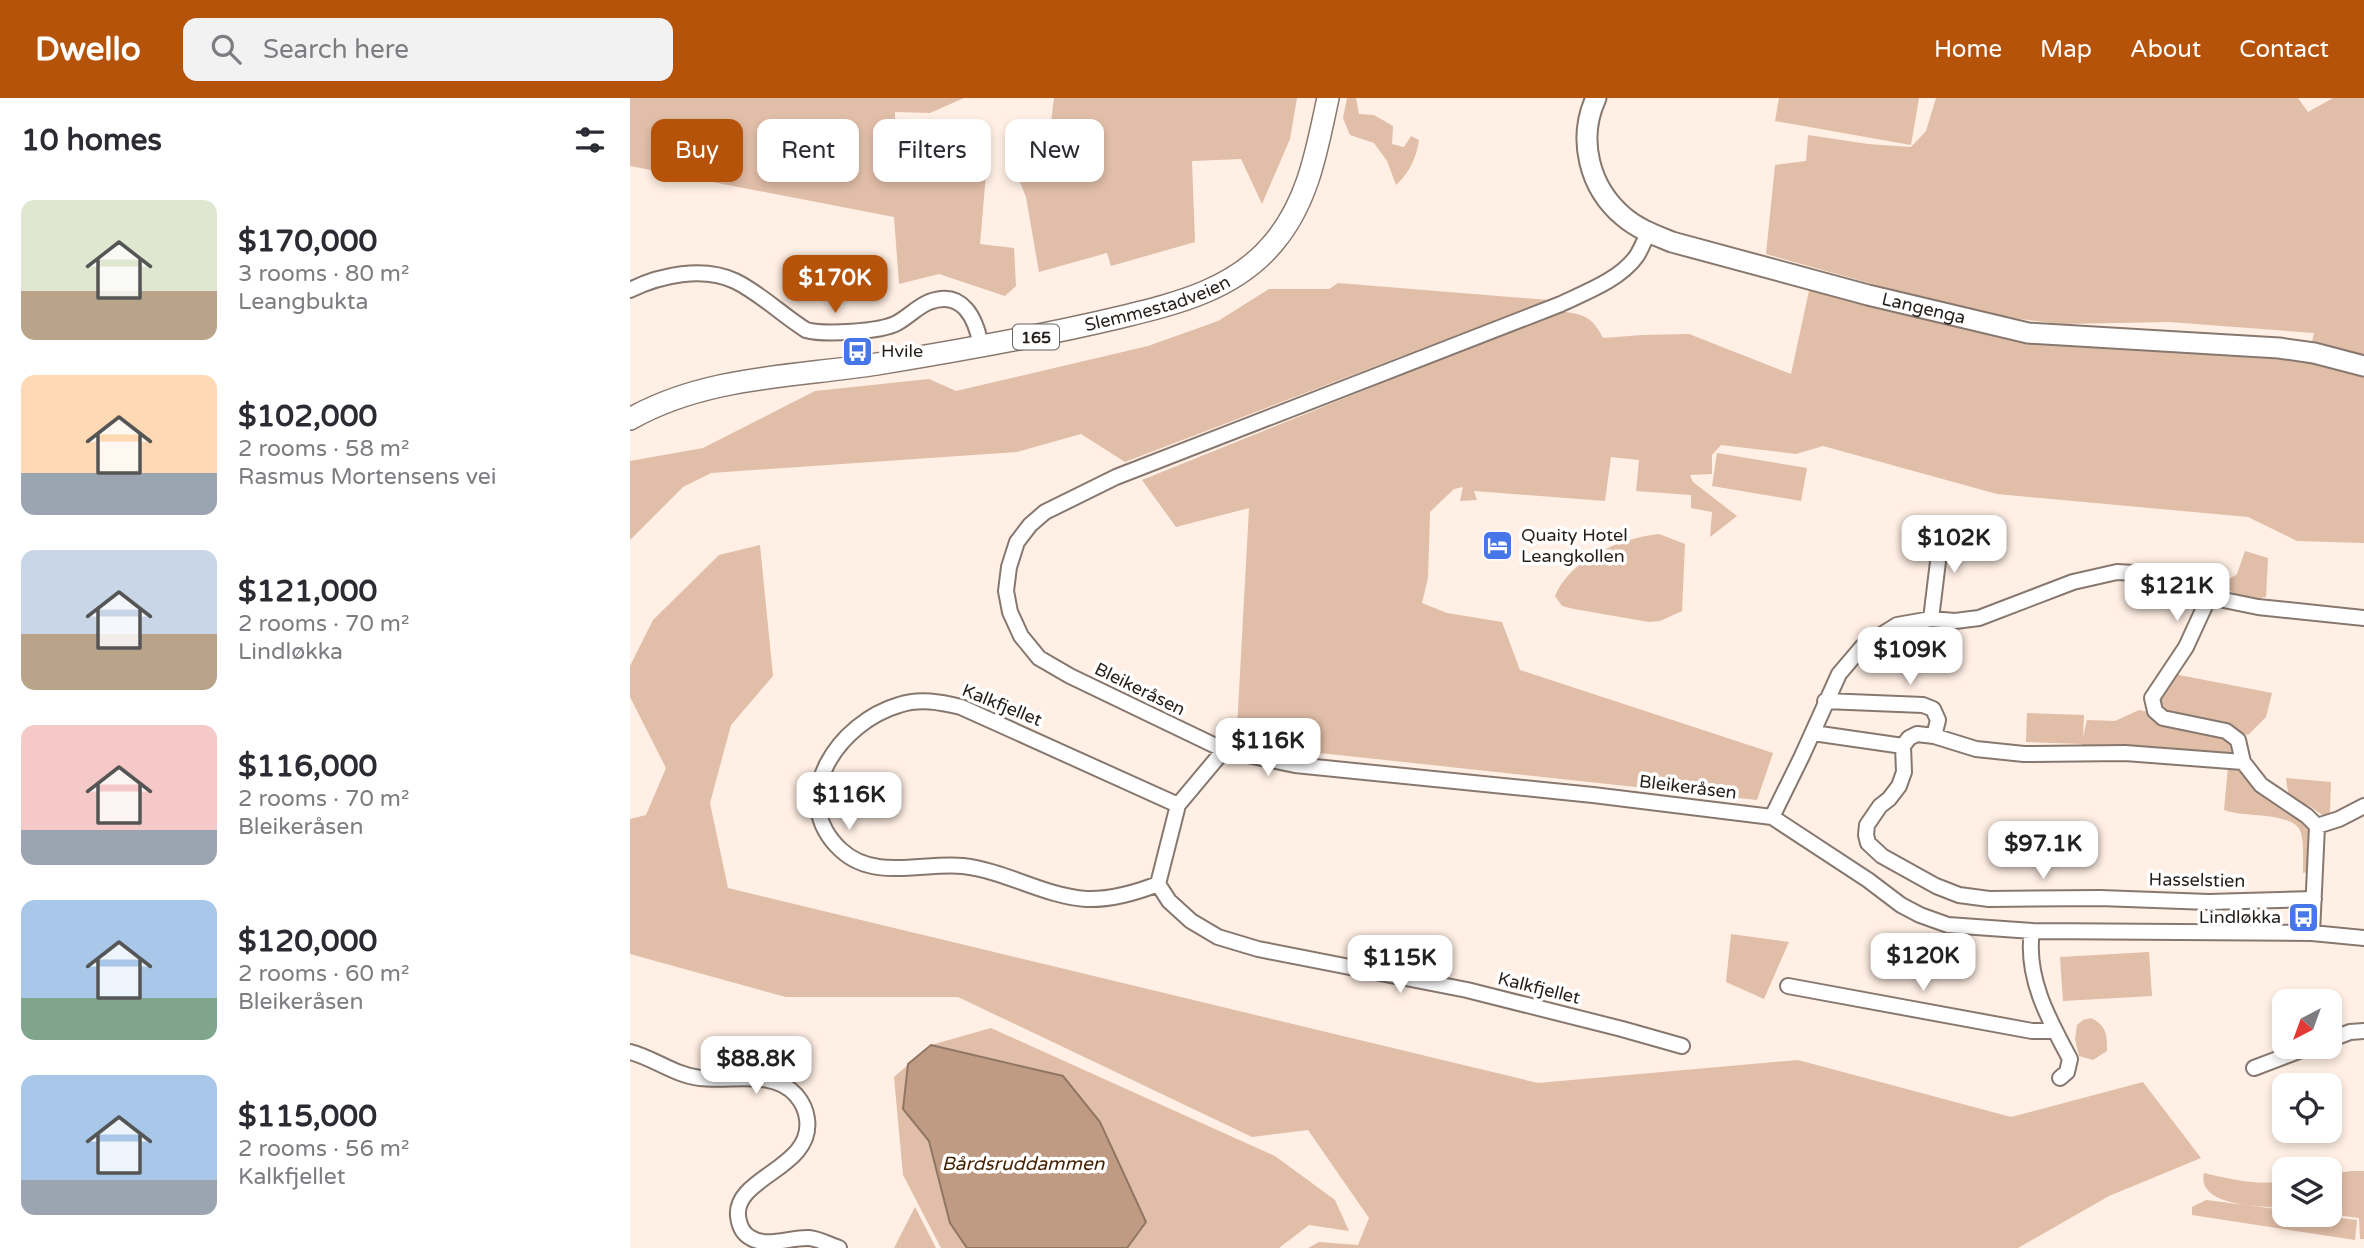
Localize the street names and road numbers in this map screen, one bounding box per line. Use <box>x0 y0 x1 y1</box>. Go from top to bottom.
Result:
street label: Slemmestadveien <box>1083 271 1234 336</box>
street label: Langenga <box>1880 288 1968 329</box>
road number: 165 <box>1013 325 1059 350</box>
street label: Bleikeråsen <box>1091 658 1189 720</box>
street label: Kalkfjellet <box>959 679 1045 731</box>
street label: Bleikeråsen <box>1638 770 1738 804</box>
street label: Hasselstien <box>2148 868 2246 892</box>
street label: Kalkfjellet <box>1496 967 1583 1009</box>

